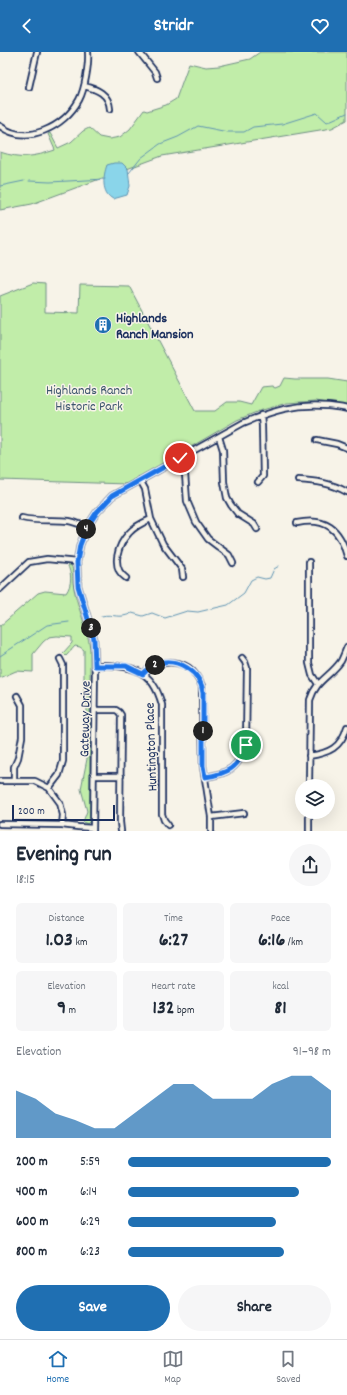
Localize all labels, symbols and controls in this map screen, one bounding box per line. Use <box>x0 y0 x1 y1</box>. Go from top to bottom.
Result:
text: Stridr <box>154 14 193 39</box>
icon: back <box>16 15 38 37</box>
icon: heart <box>309 15 331 37</box>
place label: Highlands Ranch Mansion <box>116 309 194 345</box>
building icon: Highlands Ranch Mansion <box>93 315 113 335</box>
park label: Highlands Ranch Historic Park <box>46 381 132 417</box>
pin <box>163 441 197 475</box>
icon: check <box>169 447 191 469</box>
pin: 4 <box>76 519 96 539</box>
text: 4 <box>84 521 88 537</box>
pin: 3 <box>81 618 101 638</box>
text: 3 <box>89 620 93 636</box>
pin: 2 <box>145 655 165 675</box>
text: 2 <box>153 657 157 673</box>
street label: Gateway Drive <box>75 681 97 757</box>
street label: Huntington Place <box>140 702 164 792</box>
pin: 1 <box>193 721 213 741</box>
text: 1 <box>202 723 204 739</box>
pin <box>229 728 263 762</box>
icon: arrive <box>235 734 257 756</box>
map controls <box>295 779 335 819</box>
button: layers <box>295 779 335 819</box>
scale bar <box>12 803 115 822</box>
text: 200 m <box>18 804 45 820</box>
text: Evening run <box>16 840 112 871</box>
button: share <box>289 844 331 886</box>
text: 18:15 <box>16 871 35 890</box>
text: Distance <box>49 911 84 927</box>
text: Time <box>164 911 183 927</box>
text: Pace <box>271 911 290 927</box>
text: 1.03 <box>45 927 73 955</box>
text: 6:27 <box>159 927 188 955</box>
text: 6:16 <box>258 927 285 955</box>
text: km <box>73 935 88 951</box>
text: /km <box>285 935 303 951</box>
text: Elevation <box>47 979 86 995</box>
text: Heart rate <box>151 979 196 995</box>
text: kcal <box>272 979 289 995</box>
text: 9 <box>57 995 66 1023</box>
text: 132 <box>153 995 175 1023</box>
text: 81 <box>274 995 287 1023</box>
text: m <box>66 1003 76 1019</box>
text: bpm <box>175 1003 194 1019</box>
text: Elevation <box>16 1043 61 1062</box>
text: 91–98 m <box>293 1043 331 1062</box>
text: 200 m <box>16 1153 48 1172</box>
text: 5:59 <box>80 1153 100 1172</box>
text: 400 m <box>16 1183 47 1202</box>
text: 6:14 <box>80 1183 97 1202</box>
text: 600 m <box>16 1213 48 1232</box>
text: 6:29 <box>80 1213 100 1232</box>
text: 800 m <box>16 1243 47 1262</box>
text: 6:23 <box>80 1243 100 1262</box>
button: Save <box>16 1285 170 1331</box>
button: Share <box>178 1285 331 1331</box>
tab: Home <box>46 1348 69 1388</box>
tab: Map <box>162 1348 184 1388</box>
tab: Saved <box>276 1348 301 1388</box>

